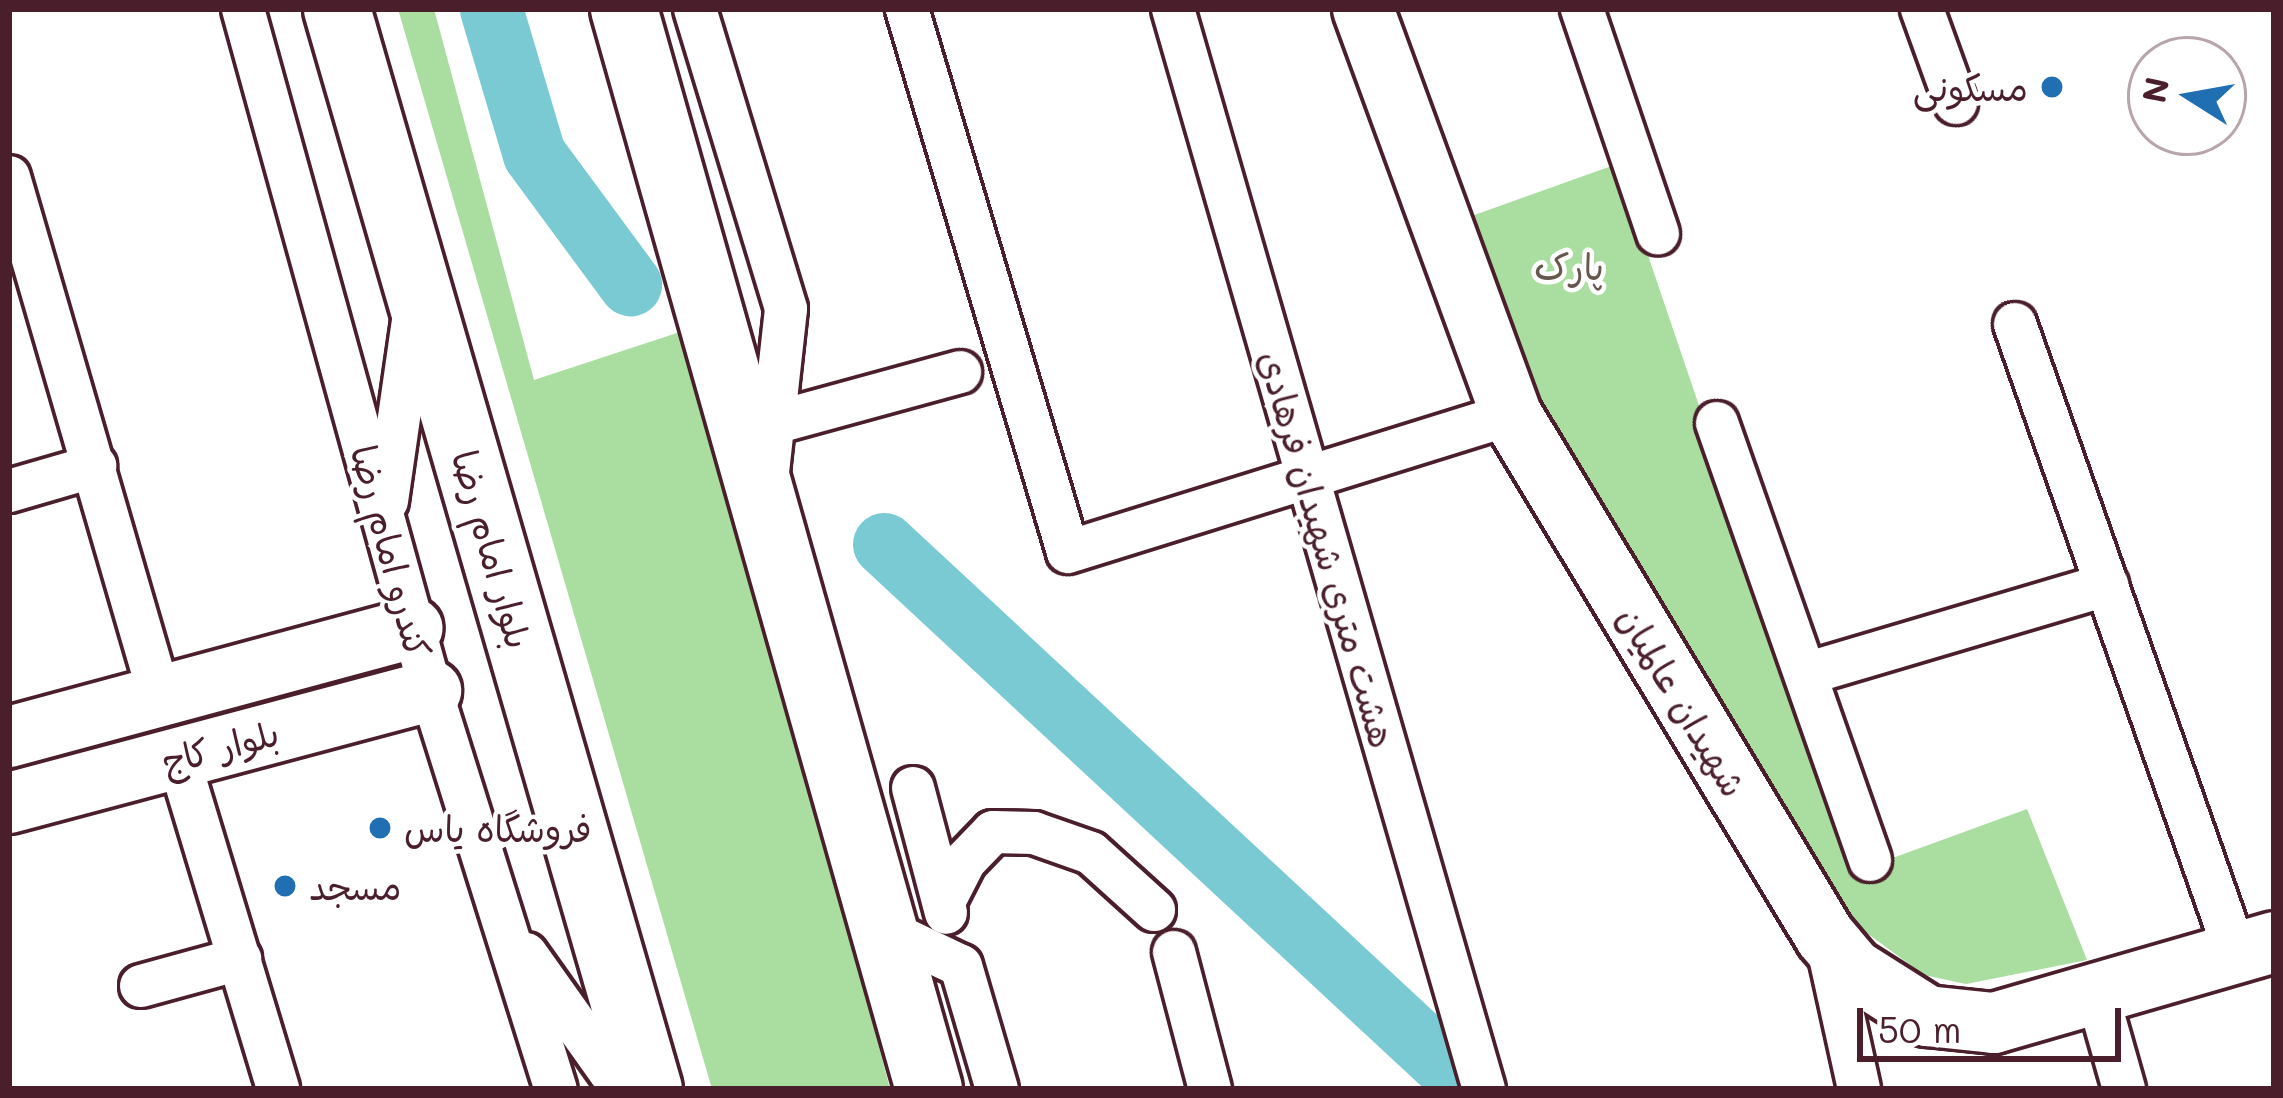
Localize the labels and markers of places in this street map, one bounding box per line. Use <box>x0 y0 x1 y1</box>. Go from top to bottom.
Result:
place label: مسکونی <box>1913 65 2028 109</box>
marker: مسکونی <box>2039 74 2065 100</box>
place label: فروشگاه یاس <box>404 806 592 850</box>
marker: فروشگاه یاس <box>367 815 393 841</box>
place label: مسجد <box>309 864 401 908</box>
marker: مسجد <box>272 873 298 899</box>

